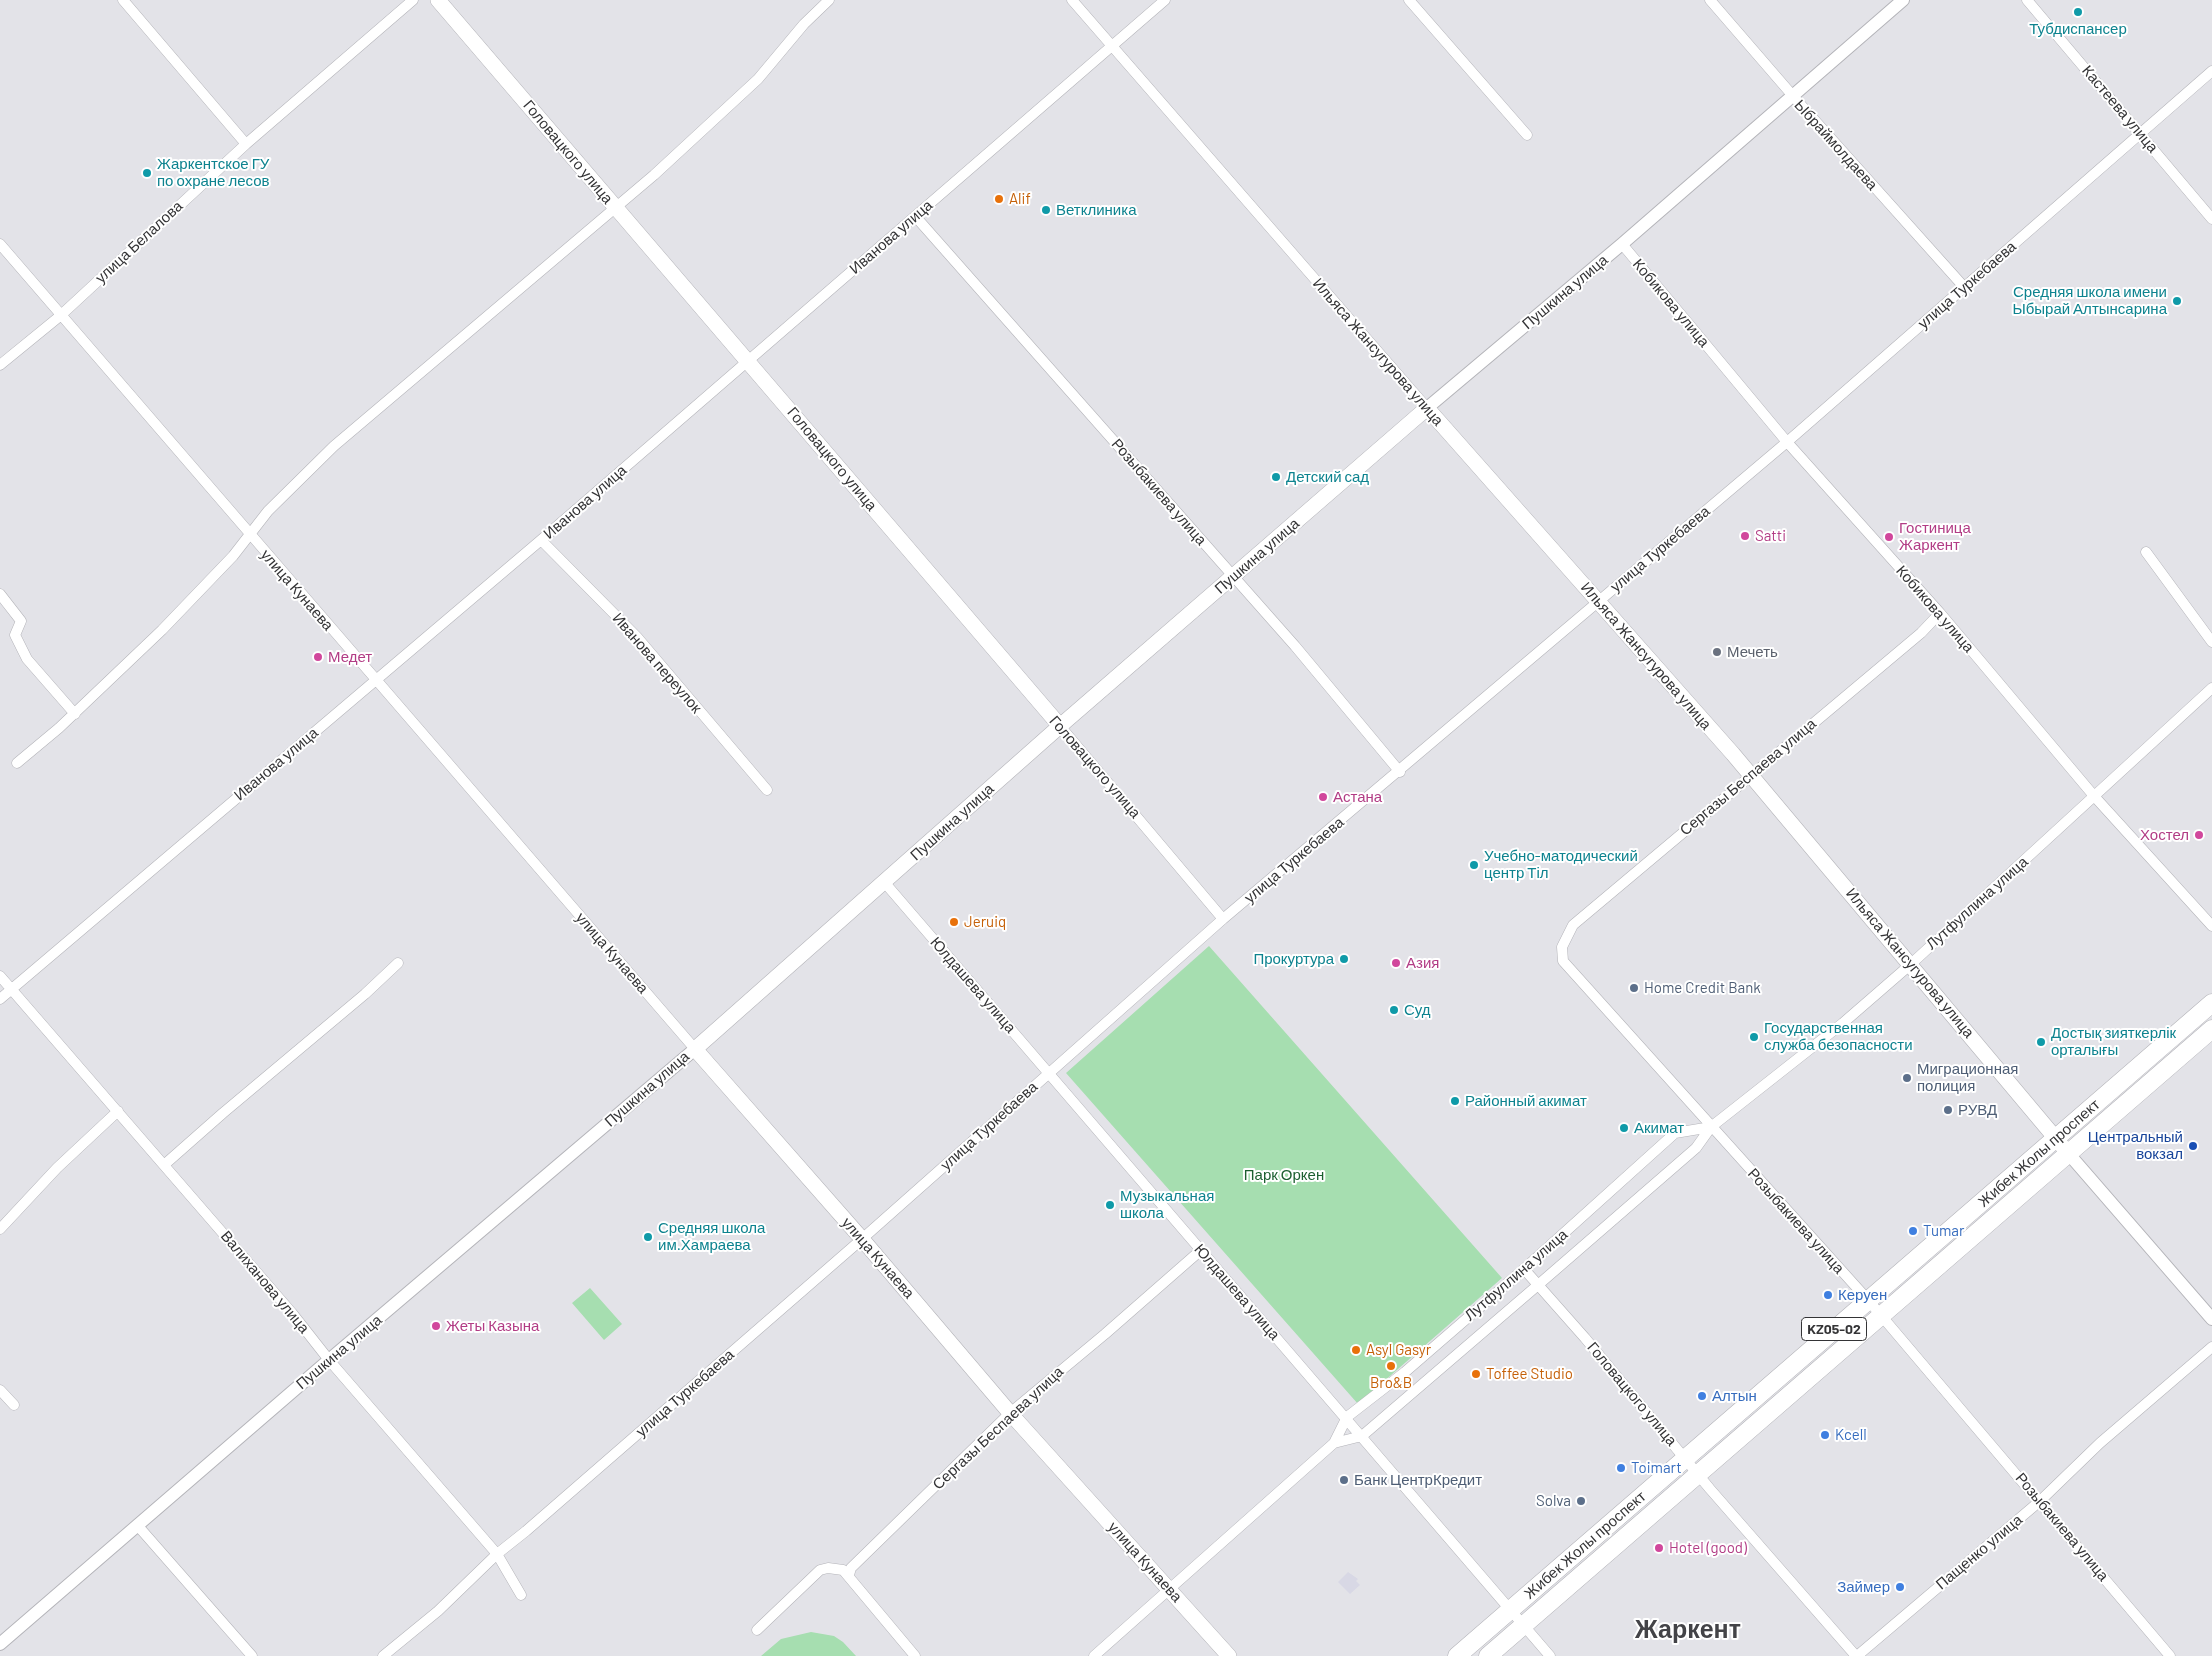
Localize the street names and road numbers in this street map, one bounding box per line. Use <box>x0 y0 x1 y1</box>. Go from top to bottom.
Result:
street label: Кастеева улица <box>2078 62 2162 156</box>
street label: Головацкого улица <box>519 96 617 208</box>
street label: Ыбраймолдаева <box>1791 96 1881 194</box>
street label: Иванова улица <box>846 196 936 278</box>
street label: улица Белалова <box>92 197 186 287</box>
street label: улица Туркебаева <box>1914 237 2020 333</box>
street label: Пушкина улица <box>1519 251 1611 333</box>
street label: Кобикова улица <box>1629 255 1713 351</box>
street label: Ильяса Жансугурова улица <box>1309 274 1447 430</box>
street label: Головацкого улица <box>783 403 881 515</box>
street label: Розыбакиева улица <box>1108 435 1210 549</box>
street label: Иванова улица <box>540 461 630 543</box>
street label: улица Туркебаева <box>1607 502 1713 596</box>
street label: Пушкина улица <box>1211 514 1303 598</box>
street label: улица Кунаева <box>257 546 337 634</box>
street label: Кобикова улица <box>1892 562 1978 656</box>
street label: Ильяса Жансугурова улица <box>1577 578 1715 734</box>
street label: Иванова переулок <box>609 609 705 717</box>
street label: Головацкого улица <box>1046 712 1144 822</box>
street label: Сергазы Беспаева улица <box>1676 715 1820 839</box>
street label: Иванова улица <box>230 724 322 804</box>
street label: Пушкина улица <box>907 780 997 864</box>
street label: улица Туркебаева <box>1241 813 1347 907</box>
street label: Лутфуллина улица <box>1922 853 2032 953</box>
street label: Ильяса Жансугурова улица <box>1842 885 1978 1041</box>
street label: улица Кунаева <box>572 909 652 997</box>
street label: Юлдашева улица <box>926 933 1020 1037</box>
street label: Пушкина улица <box>601 1047 693 1131</box>
street label: улица Туркебаева <box>937 1078 1041 1174</box>
street label: Жибек Жолы проспект <box>1975 1095 2103 1211</box>
street label: Розыбакиева улица <box>1744 1165 1848 1277</box>
street label: улица Кунаева <box>838 1214 918 1302</box>
street label: Лутфуллина улица <box>1461 1225 1571 1325</box>
street label: Валиханова улица <box>217 1227 313 1337</box>
street label: Юлдашева улица <box>1190 1240 1284 1344</box>
street label: Пушкина улица <box>293 1311 385 1393</box>
road number: KZ05-02 <box>1802 1318 1866 1340</box>
street label: Головацкого улица <box>1583 1338 1681 1450</box>
street label: улица Туркебаева <box>632 1345 738 1441</box>
street label: Сергазы Беспаева улица <box>929 1363 1067 1493</box>
street label: Розыбакиева улица <box>2012 1469 2112 1585</box>
street label: Жибек Жолы проспект <box>1521 1487 1649 1603</box>
street label: Пащенко улица <box>1932 1511 2026 1593</box>
street label: улица Кунаева <box>1104 1518 1186 1606</box>

